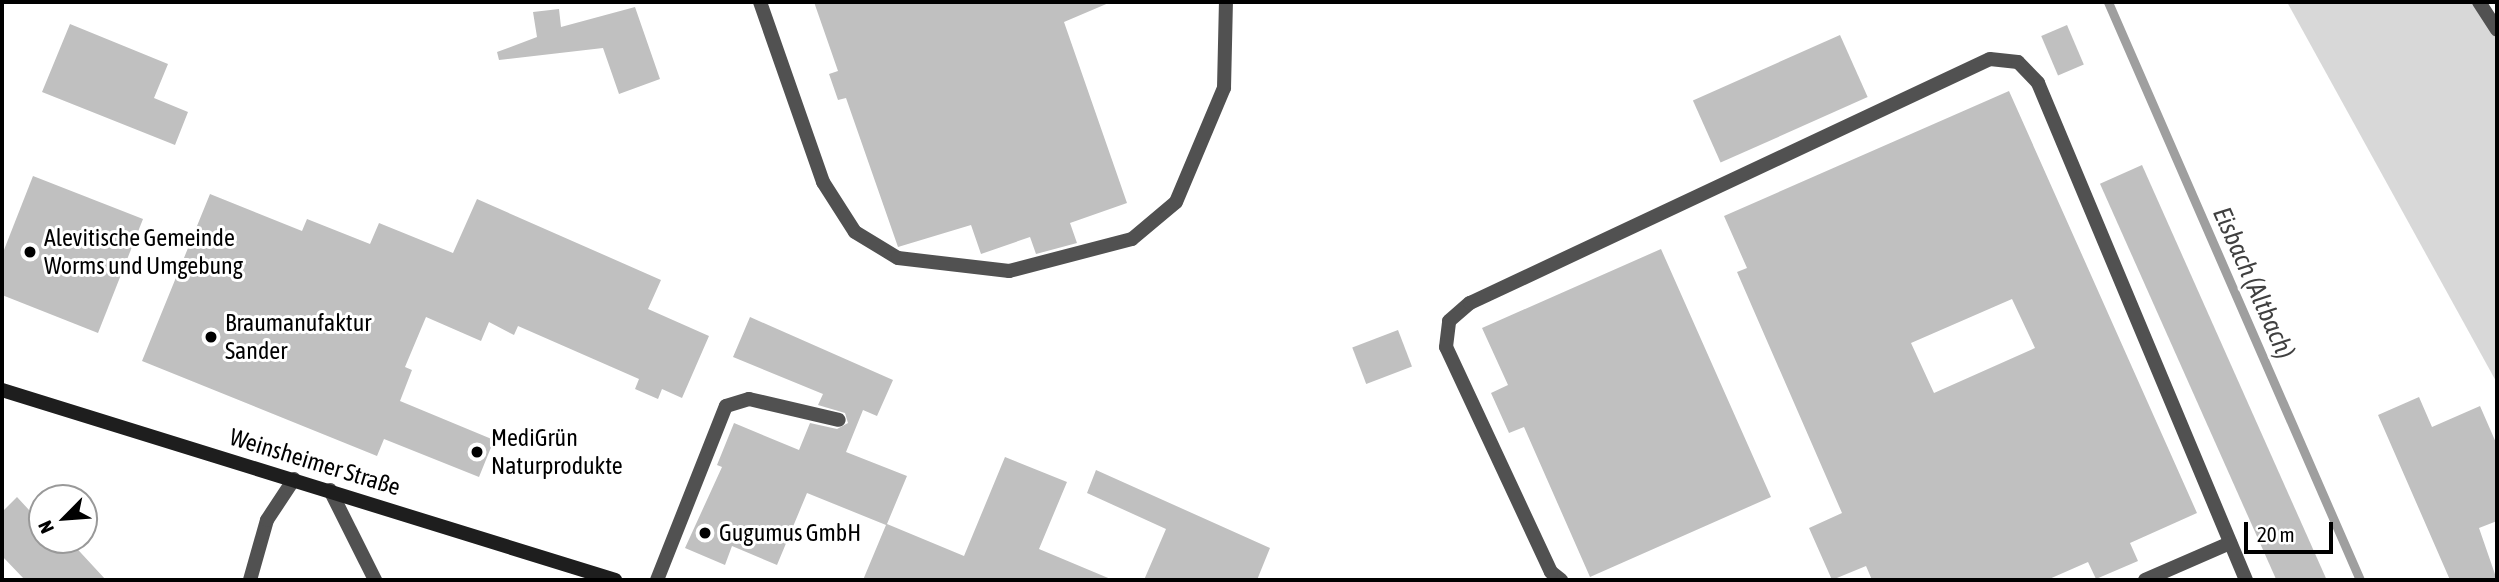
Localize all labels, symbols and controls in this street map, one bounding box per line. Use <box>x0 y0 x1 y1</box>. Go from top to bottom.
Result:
water label: Eisbach (Altbach) <box>2206 202 2300 364</box>
place label: Alevitische Gemeinde Worms und Umgebung <box>44 224 243 280</box>
marker: Alevitische Gemeinde Worms und Umgebung <box>22 244 38 260</box>
place label: Braumanufaktur Sander <box>225 309 371 365</box>
marker: Braumanufaktur Sander <box>203 329 219 345</box>
street label: Weinsheimer Straße <box>226 422 404 502</box>
place label: MediGrün Naturprodukte <box>491 424 623 480</box>
marker: MediGrün Naturprodukte <box>469 444 485 460</box>
north arrow <box>28 484 98 554</box>
scale bar <box>2247 508 2336 552</box>
text: N <box>33 517 58 537</box>
place label: Gugumus GmbH <box>719 519 861 547</box>
text: 20 m <box>2257 522 2295 546</box>
marker: Gugumus GmbH <box>697 525 713 541</box>

